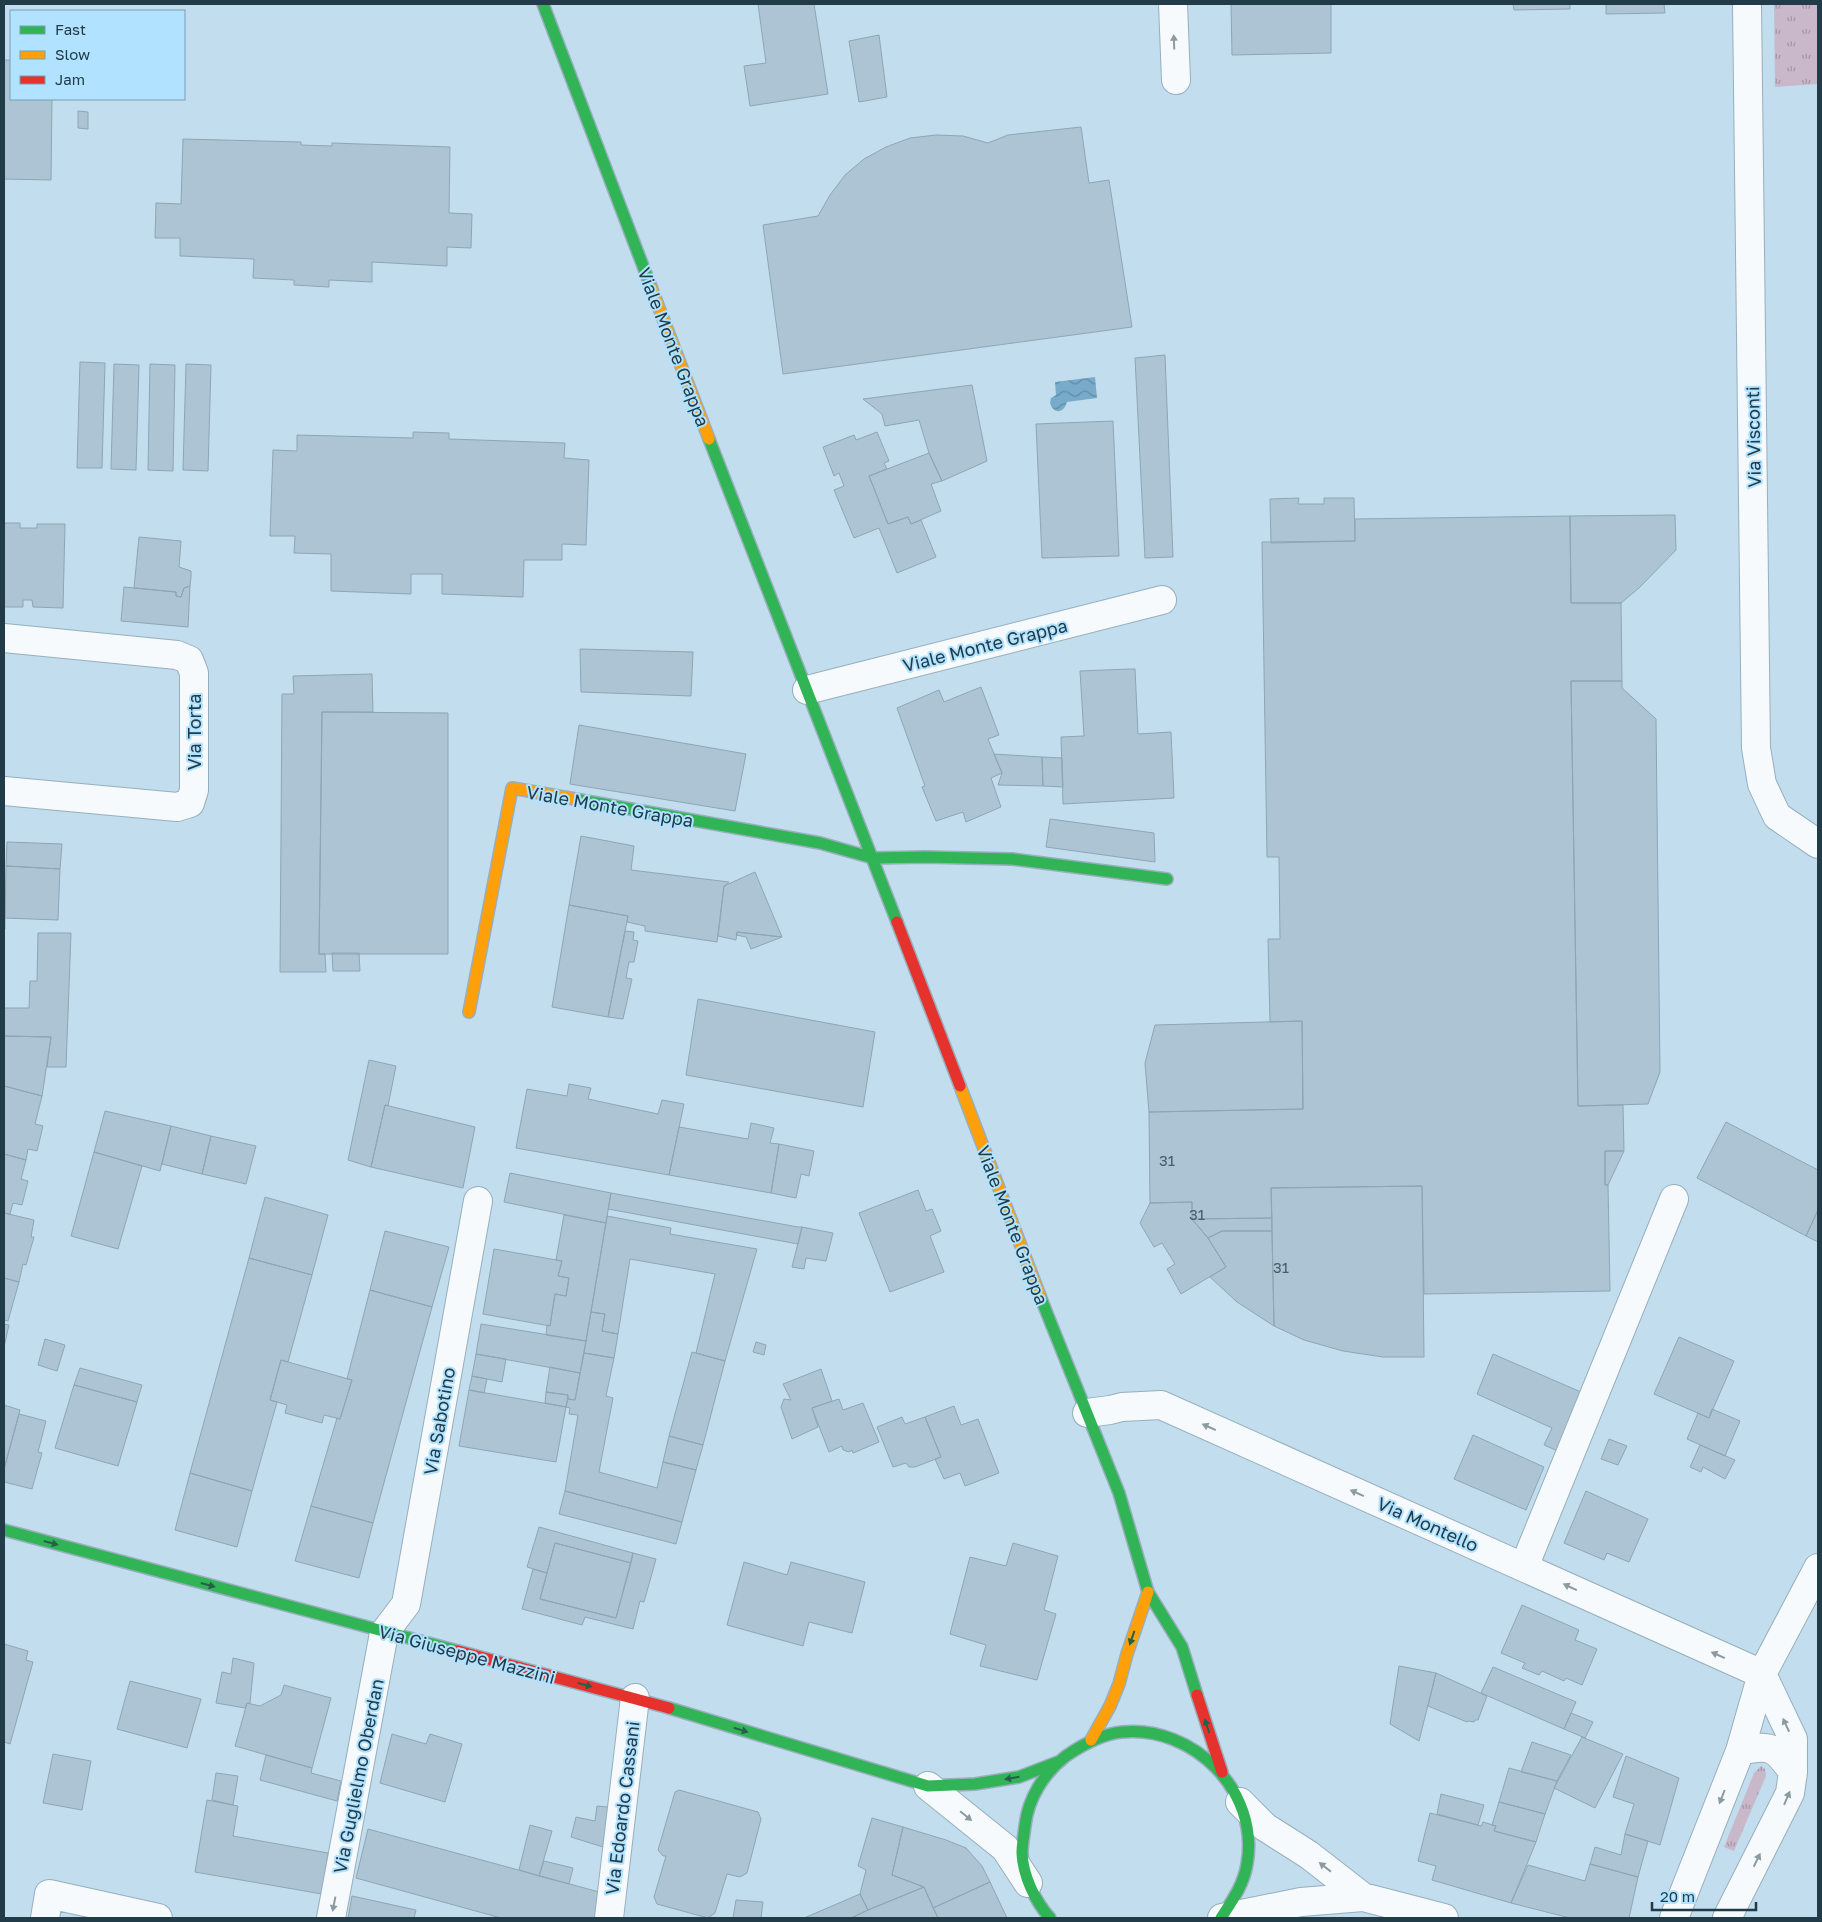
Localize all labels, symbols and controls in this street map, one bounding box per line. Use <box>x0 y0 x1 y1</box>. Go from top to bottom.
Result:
legend <box>10 10 185 100</box>
text: Fast <box>55 20 86 38</box>
one-way arrow <box>1170 33 1178 49</box>
text: Slow <box>55 45 90 63</box>
text: Jam <box>55 70 85 88</box>
street label: Viale Monte Grappa <box>633 264 715 430</box>
street label: Via Visconti <box>1741 386 1765 488</box>
street label: Viale Monte Grappa <box>900 614 1070 676</box>
street label: Via Torta <box>183 694 205 770</box>
street label: Viale Monte Grappa <box>525 781 695 831</box>
street label: Viale Monte Grappa <box>972 1142 1054 1308</box>
house number: 31 <box>1159 1151 1175 1169</box>
house number: 31 <box>1189 1205 1205 1223</box>
house number: 31 <box>1273 1258 1289 1276</box>
street label: Via Sabotino <box>419 1365 459 1477</box>
one-way arrow <box>1202 1422 1216 1430</box>
one-way arrow <box>1350 1488 1364 1496</box>
street label: Via Montello <box>1374 1492 1482 1556</box>
one-way arrow <box>43 1539 58 1547</box>
one-way arrow <box>200 1582 215 1590</box>
one-way arrow <box>1563 1583 1577 1591</box>
street label: Via Giuseppe Mazzini <box>376 1620 558 1688</box>
one-way arrow <box>1128 1631 1135 1646</box>
one-way arrow <box>1711 1650 1725 1658</box>
street label: Via Guglielmo Oberdan <box>328 1677 388 1875</box>
one-way arrow <box>577 1681 592 1689</box>
one-way arrow <box>1203 1718 1211 1733</box>
one-way arrow <box>1782 1718 1790 1732</box>
street label: Via Edoardo Cassani <box>600 1720 644 1896</box>
one-way arrow <box>734 1726 749 1734</box>
one-way arrow <box>1004 1774 1020 1782</box>
one-way arrow <box>1718 1789 1725 1804</box>
one-way arrow <box>1783 1791 1791 1805</box>
one-way arrow <box>959 1810 972 1821</box>
one-way arrow <box>1753 1853 1761 1867</box>
one-way arrow <box>1318 1862 1332 1872</box>
scale bar <box>1652 1880 1756 1912</box>
text: 20 m <box>1660 1887 1695 1905</box>
one-way arrow <box>329 1897 337 1913</box>

